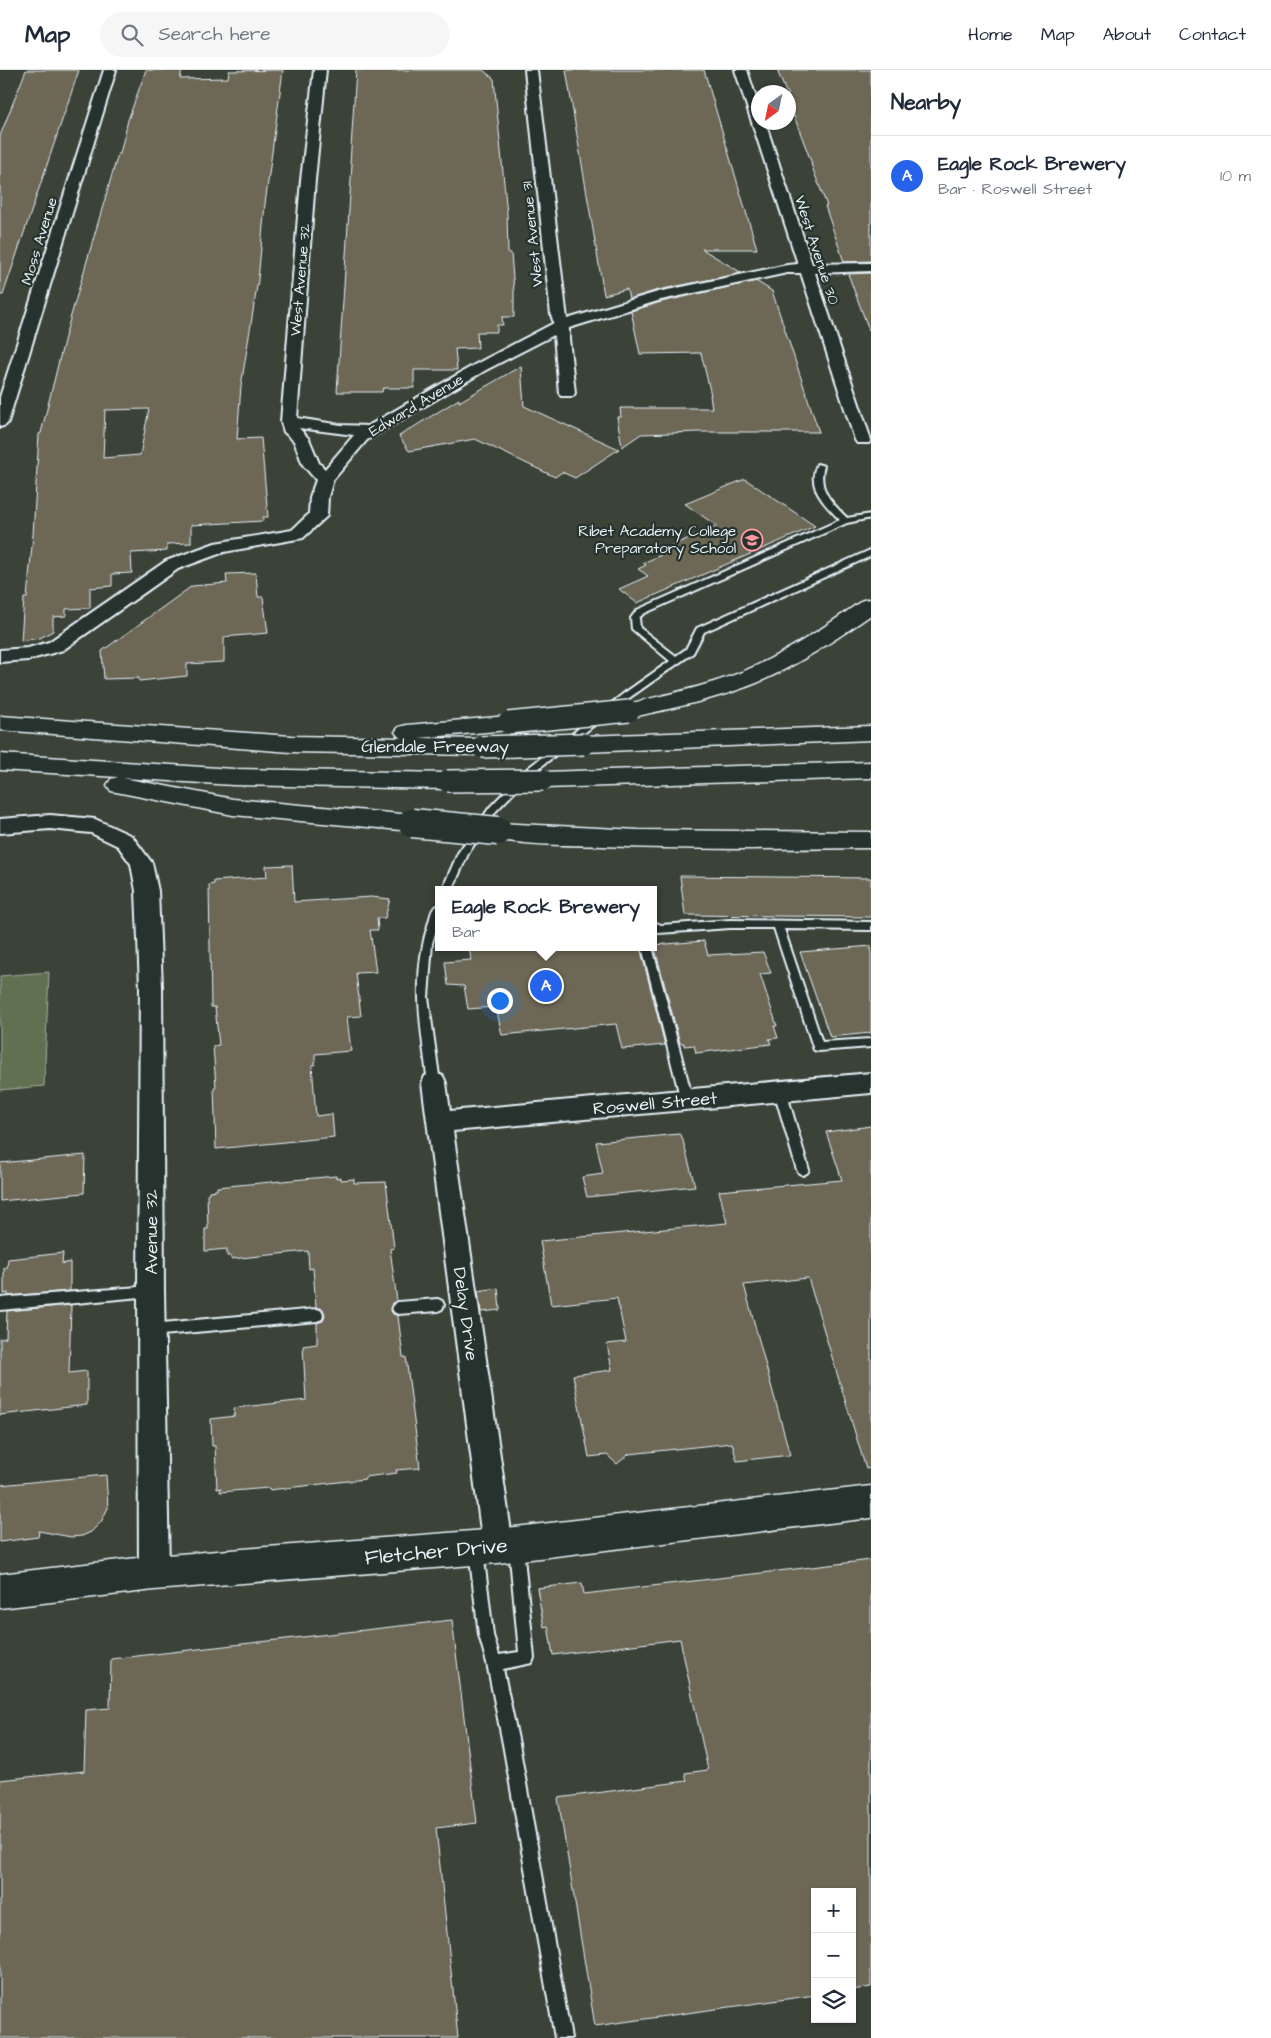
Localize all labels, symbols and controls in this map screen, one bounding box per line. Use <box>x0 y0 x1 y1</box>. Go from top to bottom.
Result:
search box <box>100 12 450 57</box>
text: Map <box>25 18 70 52</box>
icon: search <box>118 21 146 49</box>
text: Search here <box>158 21 271 48</box>
text: Home <box>968 22 1013 47</box>
text: Map <box>1041 22 1075 47</box>
text: About <box>1103 22 1151 47</box>
text: Contact <box>1179 22 1246 47</box>
north arrow <box>751 85 796 130</box>
text: Nearby <box>891 88 961 117</box>
text: Eagle Rock Brewery <box>938 151 1126 178</box>
text: A <box>902 165 912 187</box>
text: 10 m <box>1220 165 1251 187</box>
text: Bar · Roswell Street <box>938 178 1092 200</box>
street label: West Avenue 31 <box>517 180 548 288</box>
street label: West Avenue 30 <box>789 193 844 308</box>
street label: Moss Avenue <box>16 195 63 288</box>
street label: West Avenue 32 <box>285 223 316 337</box>
street label: Edward Avenue <box>365 369 468 442</box>
place label: Ribet Academy College Preparatory School <box>578 521 736 560</box>
school or university icon: Ribet Academy College Preparatory School <box>740 528 764 552</box>
street label: Glendale Freeway <box>361 734 509 760</box>
popup <box>435 886 657 951</box>
text: Eagle Rock Brewery <box>452 894 640 921</box>
text: Bar <box>452 921 480 943</box>
pin: A <box>530 967 562 1005</box>
your location <box>487 988 513 1014</box>
street label: Roswell Street <box>592 1086 719 1121</box>
street label: Avenue 32 <box>139 1189 164 1275</box>
street label: Delay Drive <box>446 1266 484 1363</box>
street label: Fletcher Drive <box>363 1531 509 1572</box>
map controls <box>811 1888 856 2023</box>
button: + <box>811 1888 856 1933</box>
button: − <box>811 1933 856 1978</box>
button: layers <box>811 1978 856 2023</box>

